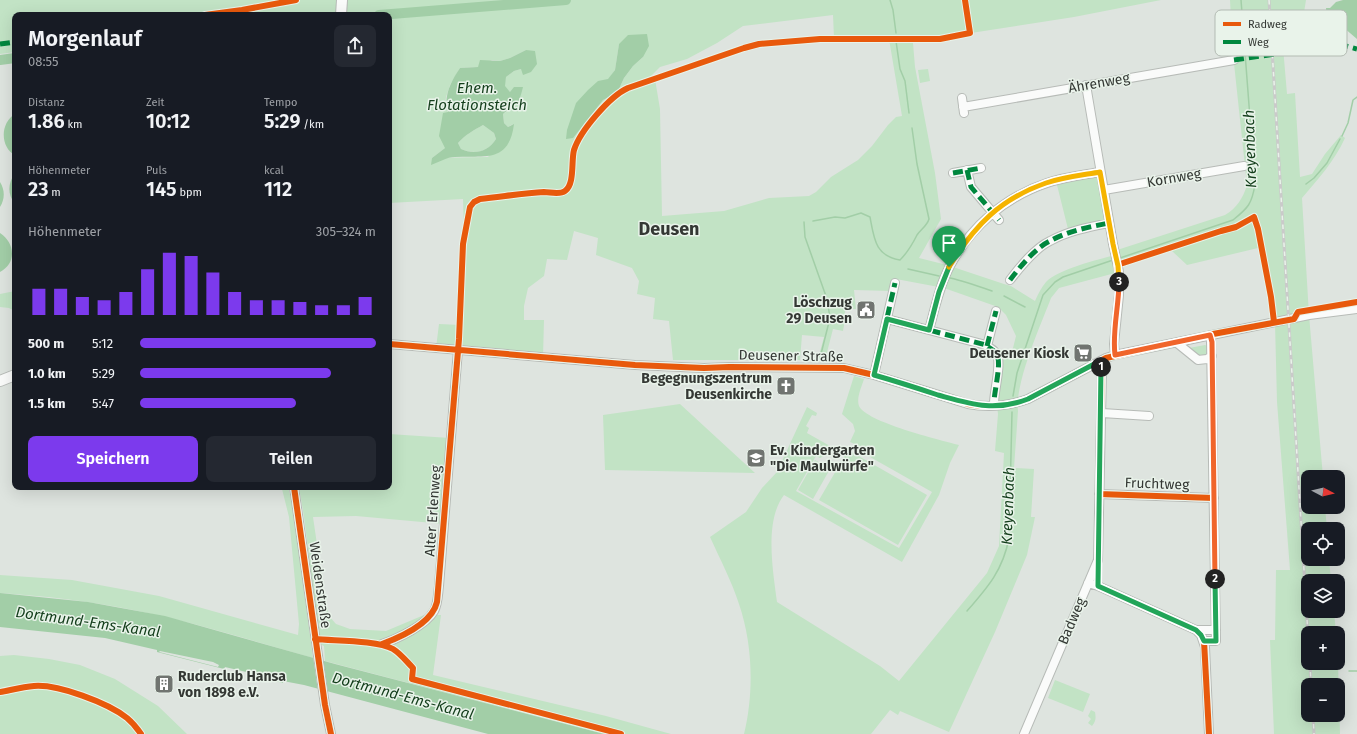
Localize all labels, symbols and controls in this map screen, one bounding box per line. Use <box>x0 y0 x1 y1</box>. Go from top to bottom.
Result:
legend <box>1215 10 1347 56</box>
text: Radweg <box>1248 18 1287 31</box>
text: Morgenlauf <box>28 25 142 52</box>
button: share <box>334 25 376 67</box>
text: Weg <box>1248 36 1269 49</box>
text: 08:55 <box>28 54 59 69</box>
street label: Ährenweg <box>1067 69 1132 97</box>
water label: Ehem. Flotationsteich <box>427 79 527 114</box>
text: Distanz <box>28 96 64 109</box>
text: Zeit <box>146 96 165 109</box>
text: Tempo <box>264 96 297 109</box>
text: 1.86 <box>28 109 65 133</box>
text: 10:12 <box>146 109 190 133</box>
text: 5:29 <box>264 109 300 133</box>
water label: Kreyenbach <box>1240 110 1260 188</box>
text: km <box>65 118 83 131</box>
text: /km <box>300 118 324 131</box>
text: Höhenmeter <box>28 164 90 177</box>
text: Puls <box>146 164 167 177</box>
text: kcal <box>264 164 284 177</box>
street label: Kornweg <box>1146 165 1203 191</box>
text: 23 <box>28 177 48 201</box>
text: 145 <box>146 177 177 201</box>
text: 112 <box>264 177 292 201</box>
text: m <box>48 186 61 199</box>
text: bpm <box>177 186 202 199</box>
district label: Deusen <box>639 218 699 240</box>
text: Höhenmeter <box>28 224 102 239</box>
text: 305–324 m <box>316 224 376 239</box>
pin <box>932 226 966 267</box>
icon: arrive <box>938 232 960 254</box>
pin: 3 <box>1109 272 1129 292</box>
text: 3 <box>1116 275 1122 288</box>
place label: Löschzug 29 Deusen <box>786 294 852 327</box>
public building icon: Löschzug 29 Deusen <box>855 299 877 321</box>
text: 500 m <box>28 336 64 351</box>
text: 5:12 <box>92 336 113 351</box>
supermarket icon: Deusener Kiosk <box>1072 342 1094 364</box>
place label: Deusener Kiosk <box>969 345 1069 362</box>
street label: Deusener Straße <box>738 347 844 365</box>
pin: 1 <box>1091 357 1111 377</box>
text: 1 <box>1098 360 1104 373</box>
text: 1.0 km <box>28 366 66 381</box>
text: 5:29 <box>92 366 115 381</box>
place label: Begegnungszentrum Deusenkirche <box>641 370 772 403</box>
church icon: Begegnungszentrum Deusenkirche <box>775 375 797 397</box>
text: 1.5 km <box>28 396 66 411</box>
text: 5:47 <box>92 396 114 411</box>
button: Speichern <box>28 436 198 482</box>
button: Teilen <box>206 436 376 482</box>
place label: Ev. Kindergarten "Die Maulwürfe" <box>770 442 874 475</box>
school or university icon: Ev. Kindergarten "Die Maulwürfe" <box>745 447 767 469</box>
street label: Alter Erlenweg <box>421 464 445 557</box>
water label: Kreyenbach <box>998 467 1018 545</box>
north arrow <box>1301 470 1345 514</box>
map controls <box>1301 470 1345 722</box>
street label: Fruchtweg <box>1124 474 1190 494</box>
button: locate <box>1301 522 1345 566</box>
street label: Weidenstraße <box>306 541 334 629</box>
pin: 2 <box>1205 569 1225 589</box>
text: 2 <box>1212 572 1218 585</box>
button: layers <box>1301 574 1345 618</box>
street label: Badweg <box>1055 594 1090 647</box>
water label: Dortmund-Ems-Kanal <box>14 603 162 641</box>
button: + <box>1301 626 1345 670</box>
place label: Ruderclub Hansa von 1898 e.V. <box>177 668 286 701</box>
water label: Dortmund-Ems-Kanal <box>330 668 476 724</box>
building icon: Ruderclub Hansa von 1898 e.V. <box>153 673 175 695</box>
button: − <box>1301 678 1345 722</box>

